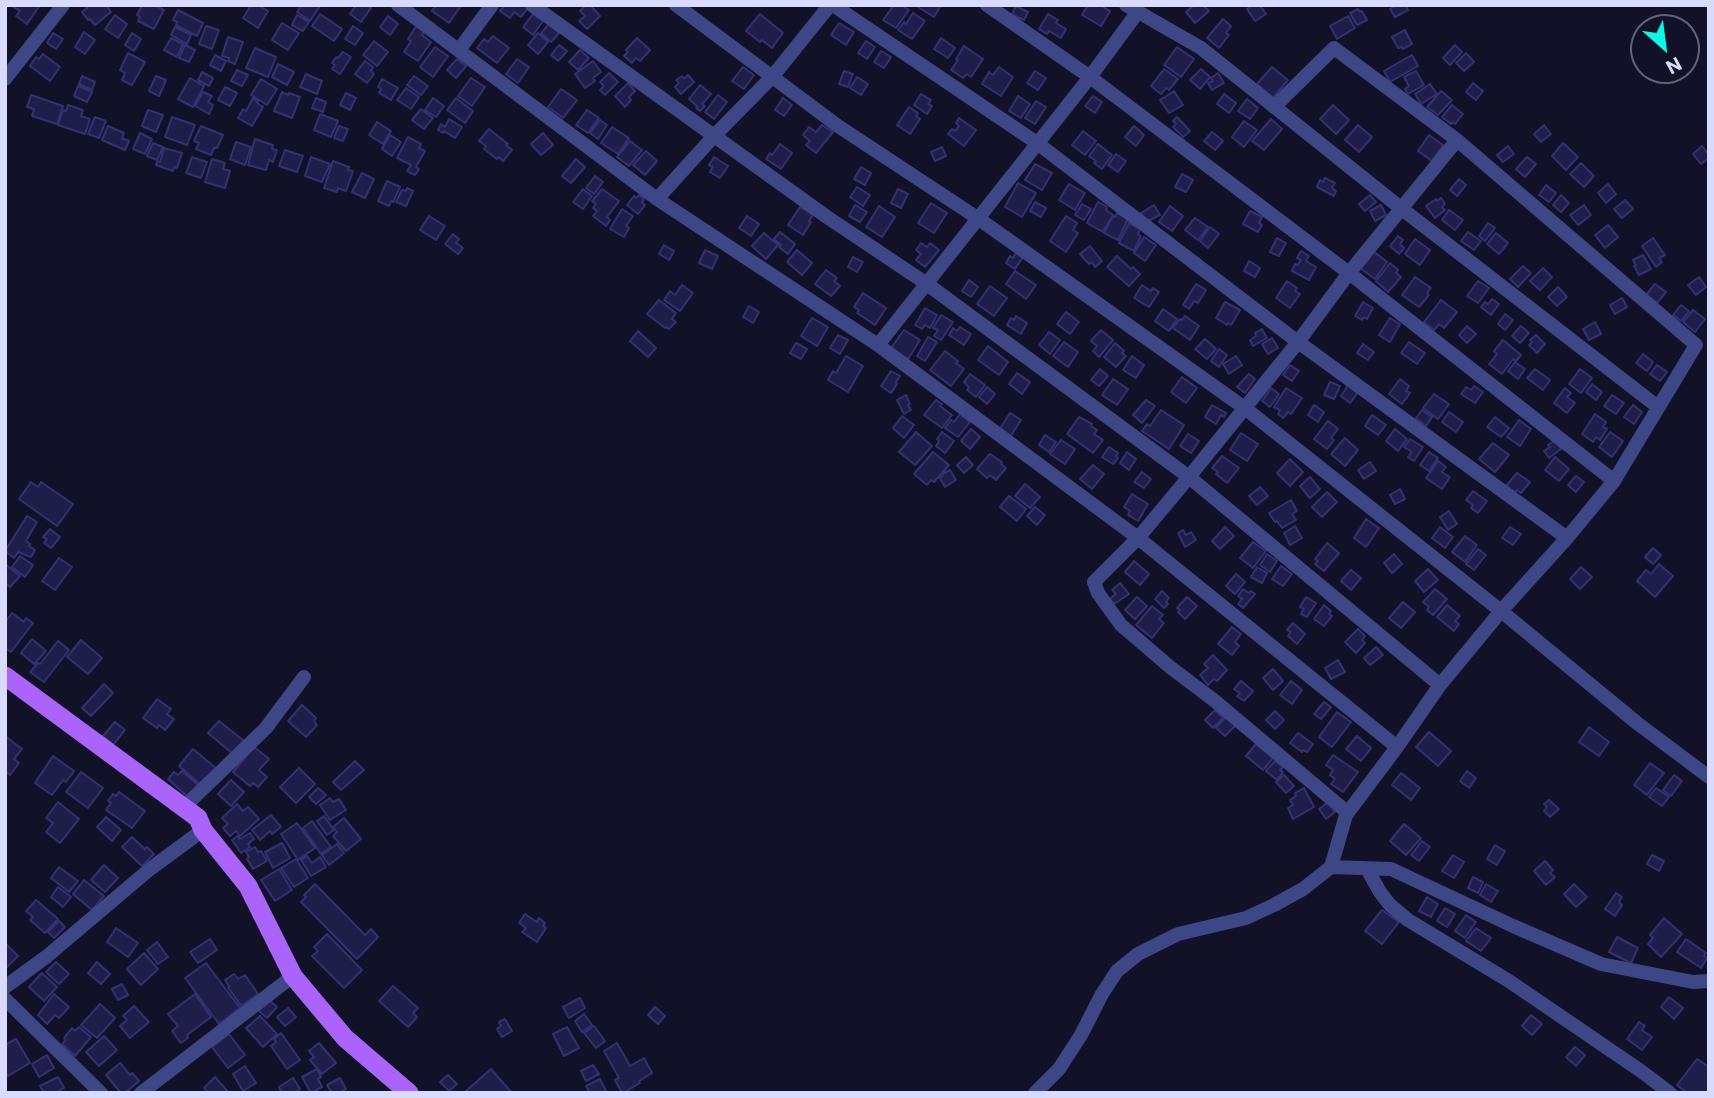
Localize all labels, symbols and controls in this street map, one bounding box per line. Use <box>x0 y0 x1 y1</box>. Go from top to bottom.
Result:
north arrow <box>1630 14 1700 84</box>
text: N <box>1662 53 1686 80</box>

